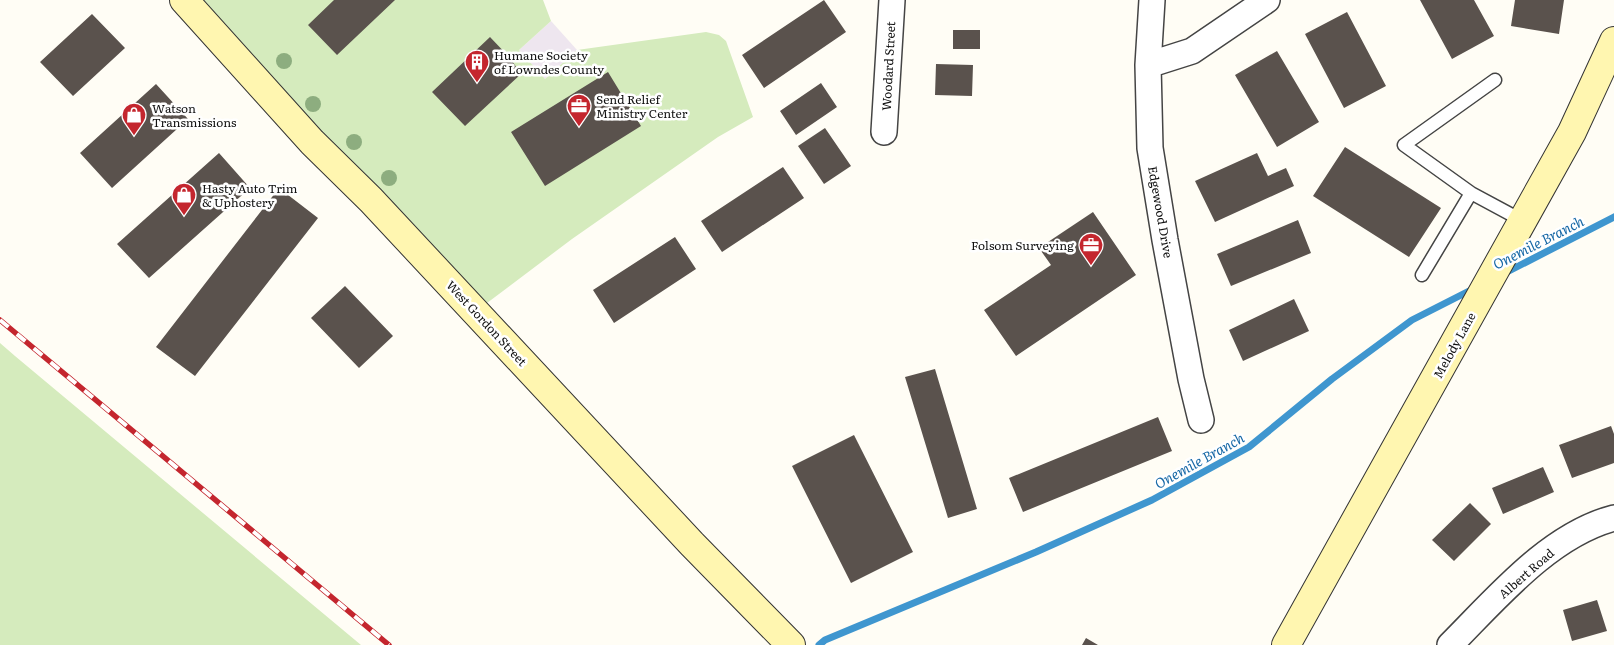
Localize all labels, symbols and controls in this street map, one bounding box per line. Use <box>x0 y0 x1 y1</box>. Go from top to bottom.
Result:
street label: Woodard Street <box>877 21 899 111</box>
place label: Humane Society of Lowndes County <box>494 46 604 78</box>
building icon: Humane Society of Lowndes County <box>464 49 490 83</box>
place label: Send Relief Ministry Center <box>596 90 688 122</box>
office icon: Send Relief Ministry Center <box>566 93 592 127</box>
place label: Watson Transmissions <box>152 99 237 131</box>
shop icon: Watson Transmissions <box>121 102 147 136</box>
street label: Edgewood Drive <box>1144 165 1178 259</box>
place label: Hasty Auto Trim & Uphostery <box>202 179 298 211</box>
shop icon: Hasty Auto Trim & Uphostery <box>171 182 197 216</box>
water label: Onemile Branch <box>1489 210 1588 274</box>
office icon: Folsom Surveying <box>1078 232 1104 266</box>
place label: Folsom Surveying <box>971 236 1074 254</box>
street label: West Gordon Street <box>443 276 532 370</box>
street label: Melody Lane <box>1428 309 1480 381</box>
water label: Onemile Branch <box>1151 427 1248 493</box>
street label: Albert Road <box>1494 543 1558 602</box>

